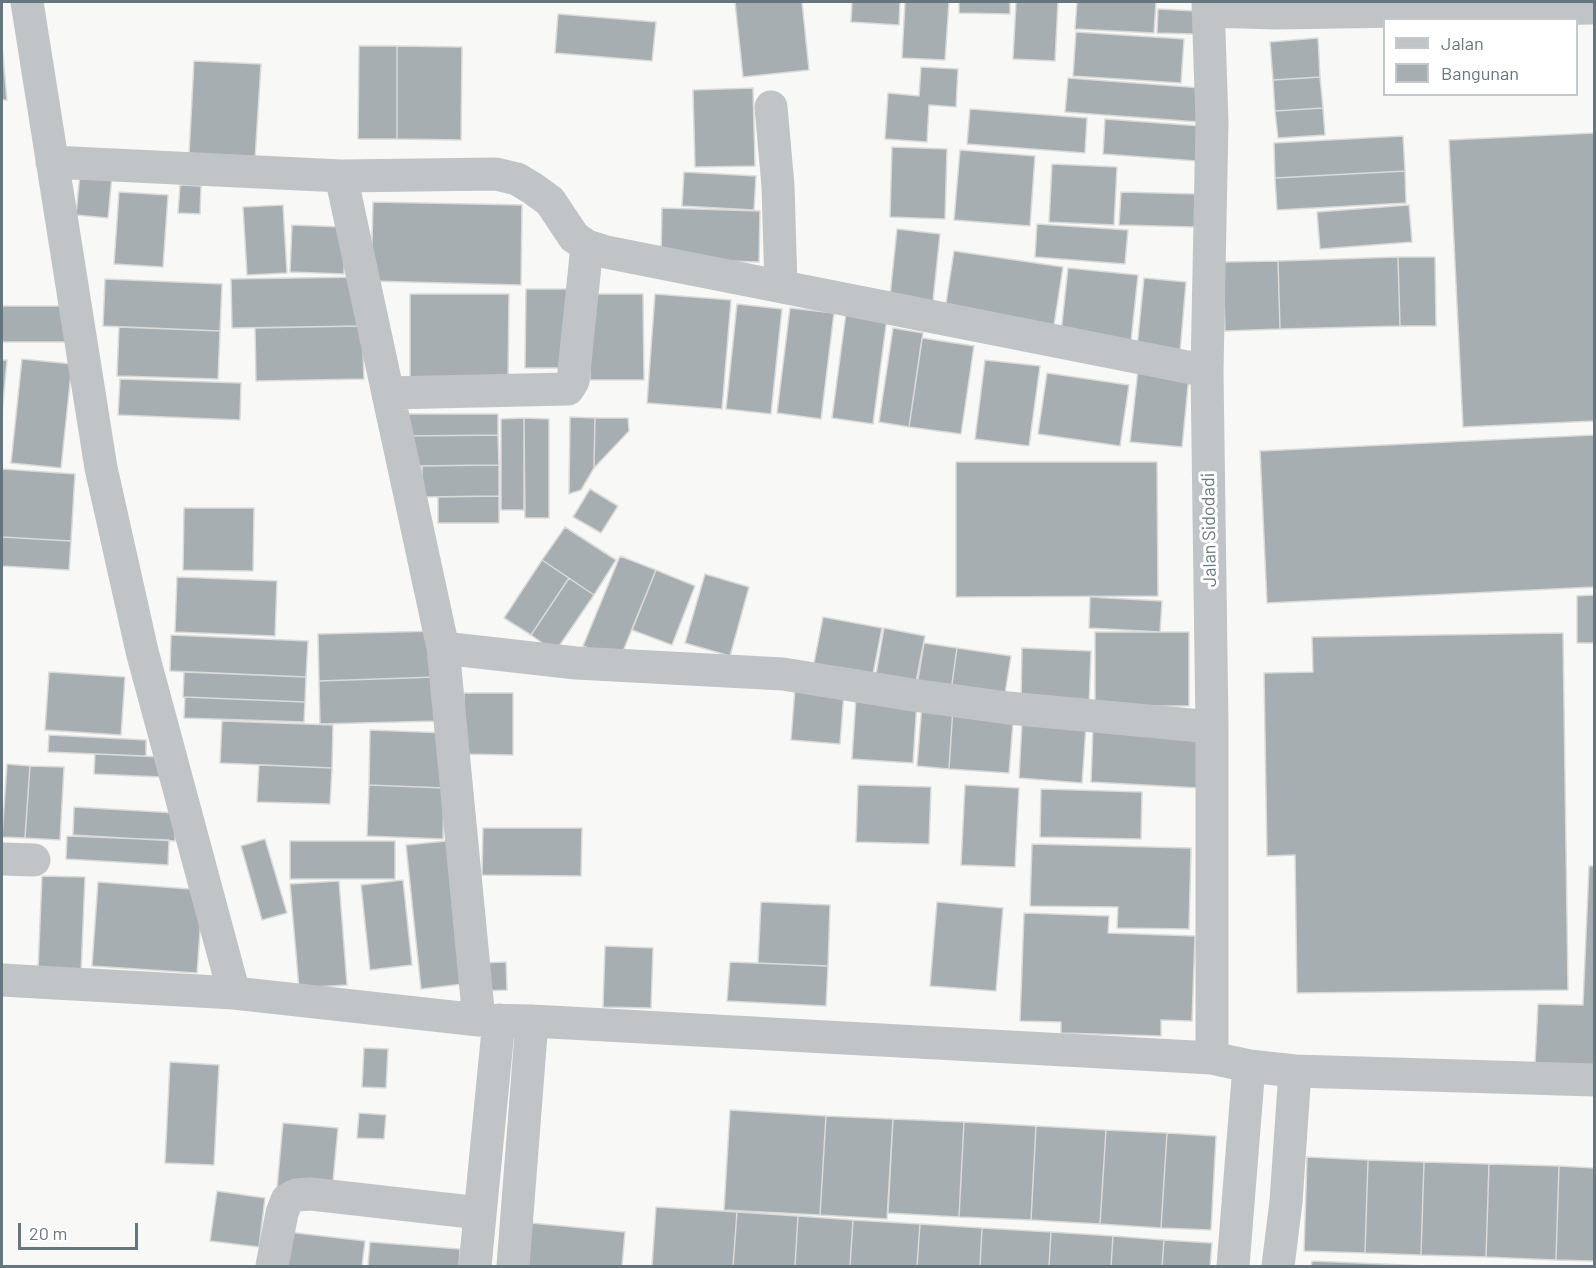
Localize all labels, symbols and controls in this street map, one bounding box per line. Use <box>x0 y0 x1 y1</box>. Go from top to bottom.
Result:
legend <box>1383 18 1578 96</box>
text: Jalan <box>1441 32 1484 54</box>
text: Bangunan <box>1441 62 1519 84</box>
street label: Jalan Sidodadi <box>1197 473 1221 587</box>
scale bar <box>21 1211 141 1249</box>
text: 20 m <box>29 1222 67 1244</box>

